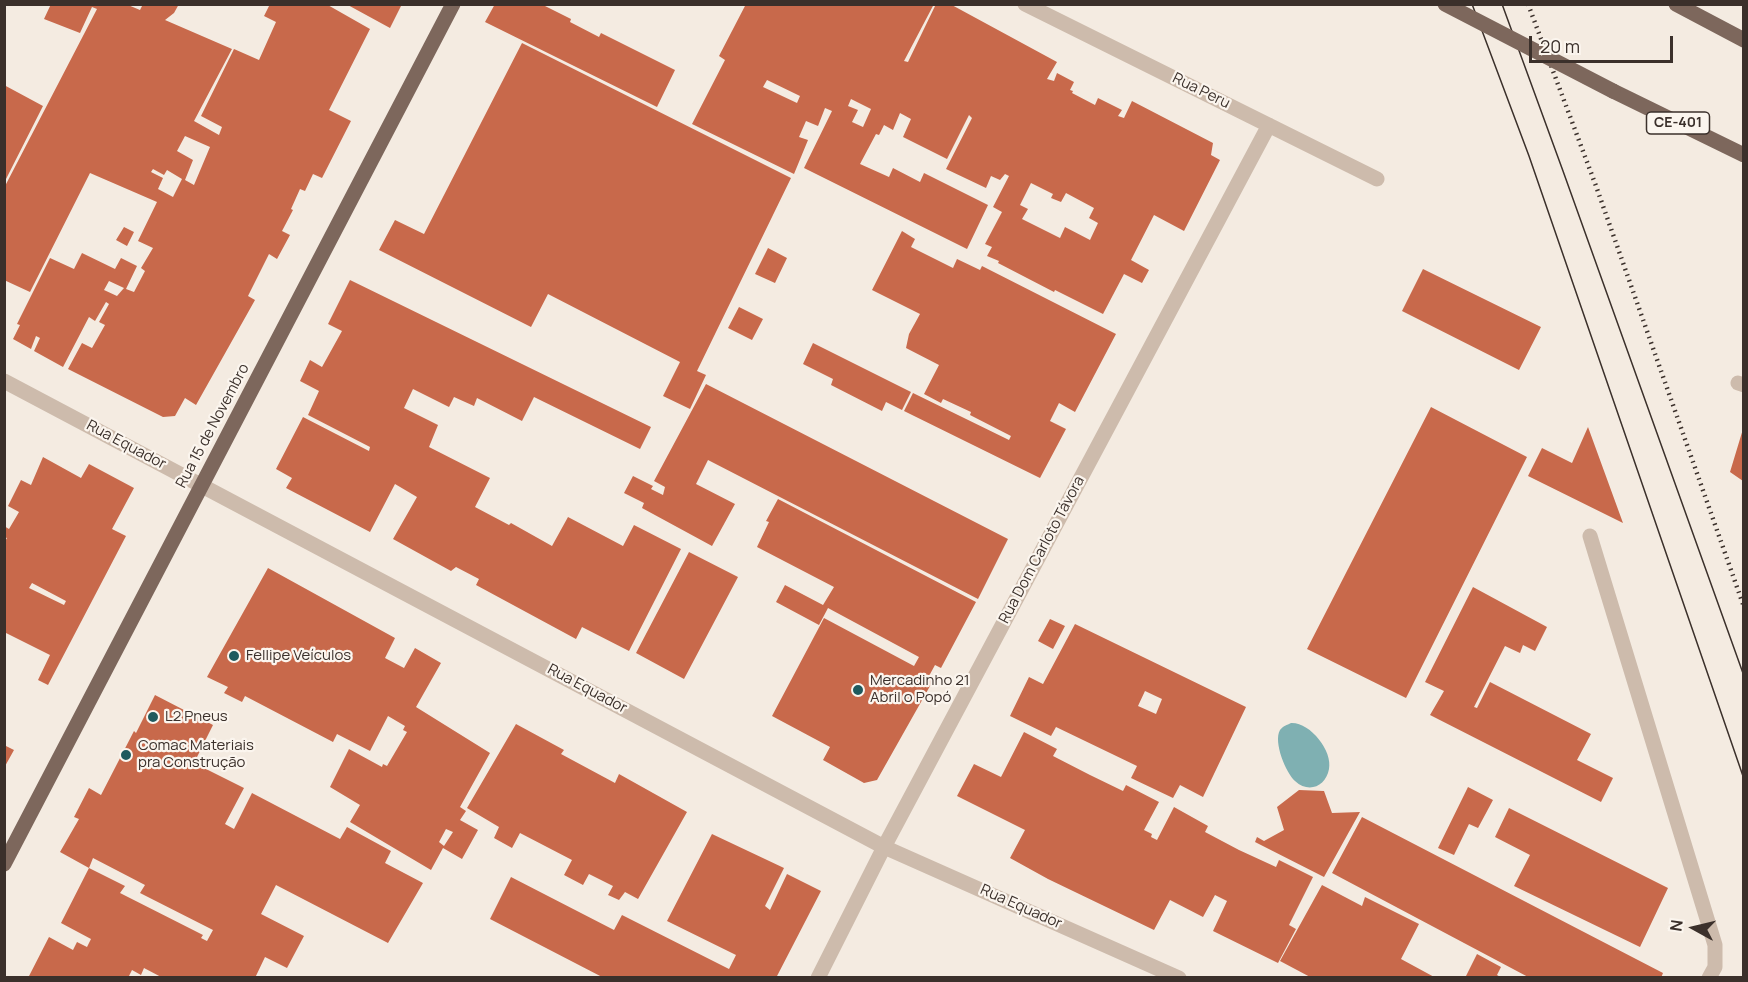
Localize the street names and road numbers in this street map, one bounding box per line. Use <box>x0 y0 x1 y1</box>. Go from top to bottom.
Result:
street label: Rua Peru <box>1169 69 1233 113</box>
road number: CE-401 <box>1646 112 1710 134</box>
street label: Rua 15 de Novembro <box>173 361 253 491</box>
street label: Rua Equador <box>83 417 169 473</box>
street label: Rua Dom Carloto Távora <box>995 473 1089 627</box>
street label: Rua Equador <box>544 661 630 717</box>
street label: Rua Equador <box>977 881 1065 933</box>

